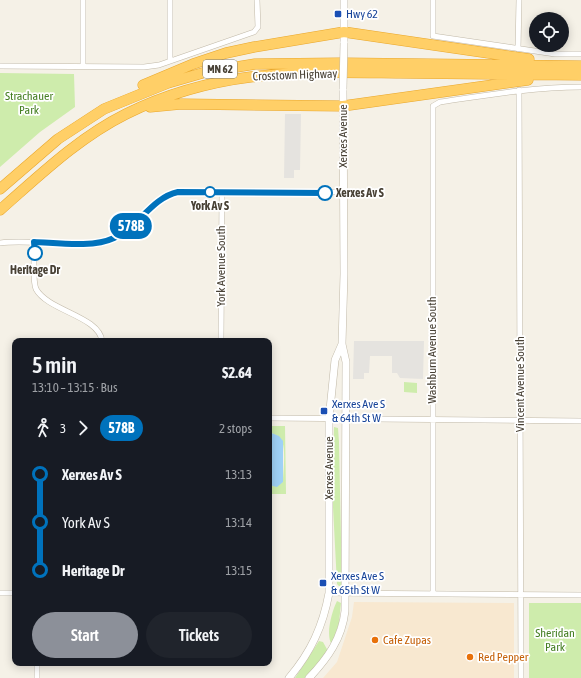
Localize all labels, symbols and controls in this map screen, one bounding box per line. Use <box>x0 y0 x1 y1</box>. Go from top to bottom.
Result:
place label: Hwy 62 <box>346 7 378 21</box>
marker: Hwy 62 <box>333 9 343 19</box>
map controls <box>529 12 569 52</box>
button: locate <box>529 12 569 52</box>
road number: MN 62 <box>203 60 237 78</box>
street label: Crosstown Highway <box>252 67 338 83</box>
park label: Strachauer Park <box>5 89 53 117</box>
street label: Xerxes Avenue <box>336 104 350 168</box>
marker: Xerxes Av S <box>317 185 333 201</box>
marker: York Av S <box>204 186 216 198</box>
place label: Xerxes Av S <box>335 186 384 200</box>
place label: York Av S <box>190 199 229 213</box>
line badge: 578B <box>103 213 159 239</box>
text: 578B <box>118 218 144 234</box>
street label: York Avenue South <box>214 225 228 307</box>
marker: Heritage Dr <box>27 245 43 261</box>
place label: Heritage Dr <box>10 263 60 277</box>
street label: Washburn Avenue South <box>425 296 439 404</box>
street label: Vincent Avenue South <box>513 336 527 432</box>
text: 5 min <box>32 352 77 378</box>
text: $2.64 <box>222 364 252 381</box>
text: 13:10 – 13:15 · Bus <box>32 380 118 395</box>
place label: Xerxes Ave S & 64th St W <box>332 397 385 425</box>
marker: Xerxes Ave S & 64th St W <box>319 406 329 416</box>
icon: walk <box>32 417 54 439</box>
icon: forward <box>72 417 94 439</box>
text: 578B <box>108 420 135 436</box>
text: 3 <box>60 421 66 436</box>
text: 2 stops <box>219 421 252 436</box>
street label: Xerxes Avenue <box>322 436 336 500</box>
text: Xerxes Av S <box>62 466 122 483</box>
text: 13:13 <box>225 467 252 482</box>
text: York Av S <box>62 514 110 531</box>
text: 13:14 <box>225 515 252 530</box>
text: Heritage Dr <box>62 562 125 579</box>
text: 13:15 <box>225 563 252 578</box>
place label: Xerxes Ave S & 65th St W <box>331 569 384 597</box>
marker: Xerxes Ave S & 65th St W <box>318 578 328 588</box>
button: Start <box>32 612 138 658</box>
button: Tickets <box>146 612 252 658</box>
park label: Sheridan Park <box>535 626 575 654</box>
place label: Cafe Zupas <box>383 633 431 647</box>
marker: Cafe Zupas <box>370 635 380 645</box>
place label: Red Pepper <box>478 650 529 664</box>
marker: Red Pepper <box>465 652 475 662</box>

